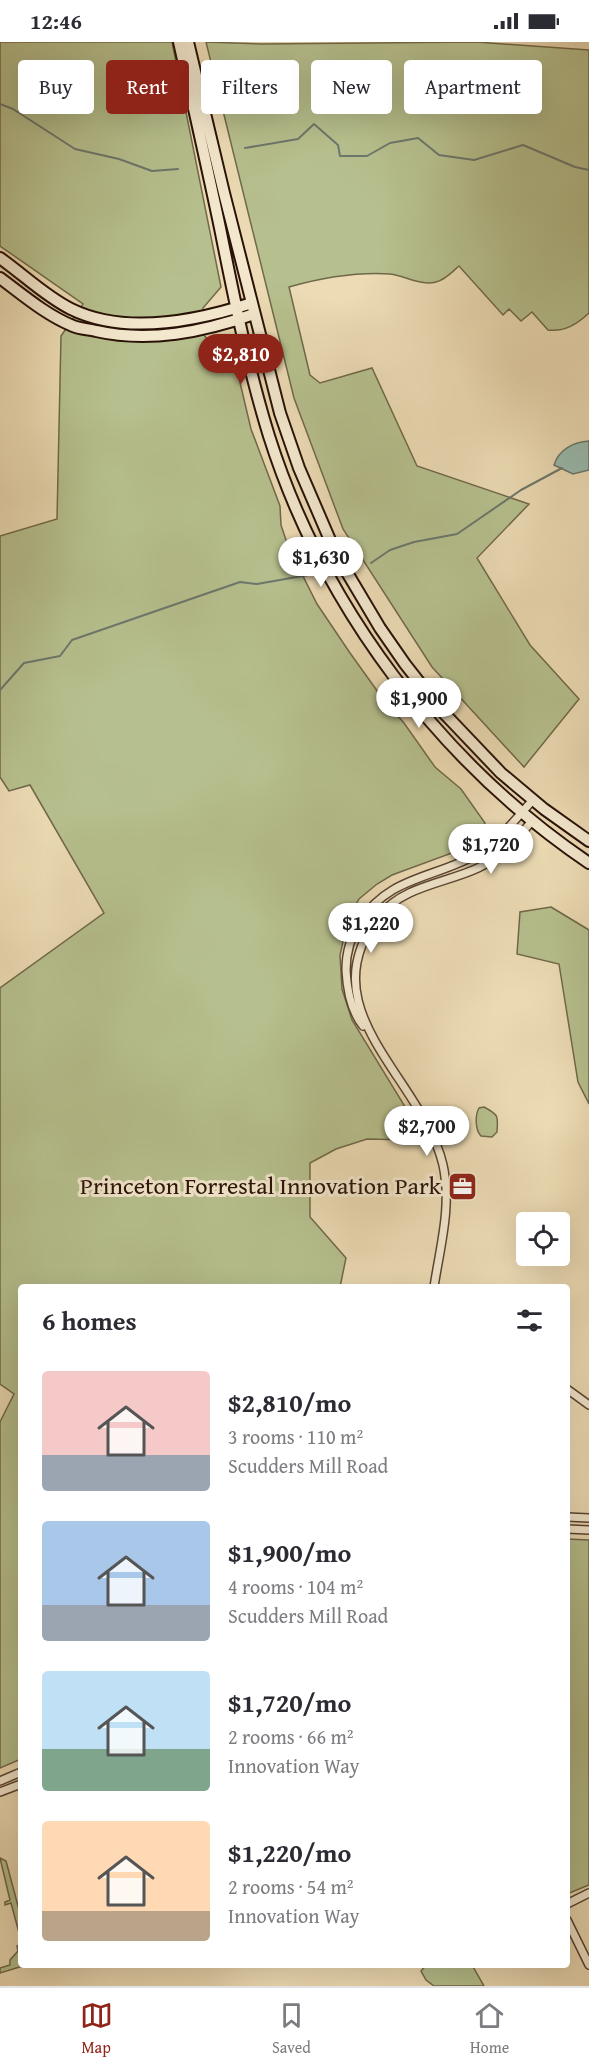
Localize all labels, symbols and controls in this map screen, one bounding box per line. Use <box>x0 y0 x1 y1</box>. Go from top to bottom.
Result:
text: 12:46 <box>30 5 82 37</box>
chip: Buy <box>18 60 94 114</box>
chip: Rent <box>106 60 189 114</box>
chip: Filters <box>201 60 299 114</box>
chip: New <box>311 60 392 114</box>
chip: Apartment <box>404 60 542 114</box>
pin: $2,810 <box>192 334 290 385</box>
text: $2,810 <box>212 339 270 368</box>
pin: $1,630 <box>272 537 370 588</box>
text: $1,630 <box>292 542 350 571</box>
pin: $1,900 <box>370 678 468 729</box>
text: $1,900 <box>390 683 448 712</box>
pin: $1,720 <box>442 824 540 875</box>
text: $1,720 <box>462 829 520 858</box>
pin: $1,220 <box>322 903 420 954</box>
text: $1,220 <box>342 908 400 937</box>
pin: $2,700 <box>378 1106 476 1157</box>
text: $2,700 <box>398 1111 456 1140</box>
place label: Princeton Forrestal Innovation Park <box>80 1168 442 1203</box>
office icon: Princeton Forrestal Innovation Park <box>446 1170 478 1202</box>
map controls <box>516 1212 570 1266</box>
button: locate <box>516 1212 570 1266</box>
text: 6 homes <box>42 1301 137 1340</box>
icon: filters <box>513 1304 546 1337</box>
text: $2,810/mo <box>228 1383 351 1422</box>
icon: home <box>90 1395 162 1467</box>
text: 3 rooms · 110 m² <box>228 1422 363 1451</box>
text: Scudders Mill Road <box>228 1451 388 1480</box>
text: $1,900/mo <box>228 1533 351 1572</box>
icon: home <box>90 1545 162 1617</box>
text: 4 rooms · 104 m² <box>228 1572 363 1601</box>
text: Scudders Mill Road <box>228 1601 388 1630</box>
text: $1,720/mo <box>228 1683 351 1722</box>
icon: home <box>90 1695 162 1767</box>
text: 2 rooms · 66 m² <box>228 1722 354 1751</box>
text: Innovation Way <box>228 1751 360 1780</box>
text: $1,220/mo <box>228 1833 351 1872</box>
icon: home <box>90 1845 162 1917</box>
text: 2 rooms · 54 m² <box>228 1872 354 1901</box>
text: Innovation Way <box>228 1901 360 1930</box>
tab: Map <box>80 1999 113 2059</box>
tab: Saved <box>272 1999 311 2059</box>
tab: Home <box>470 1999 509 2059</box>

